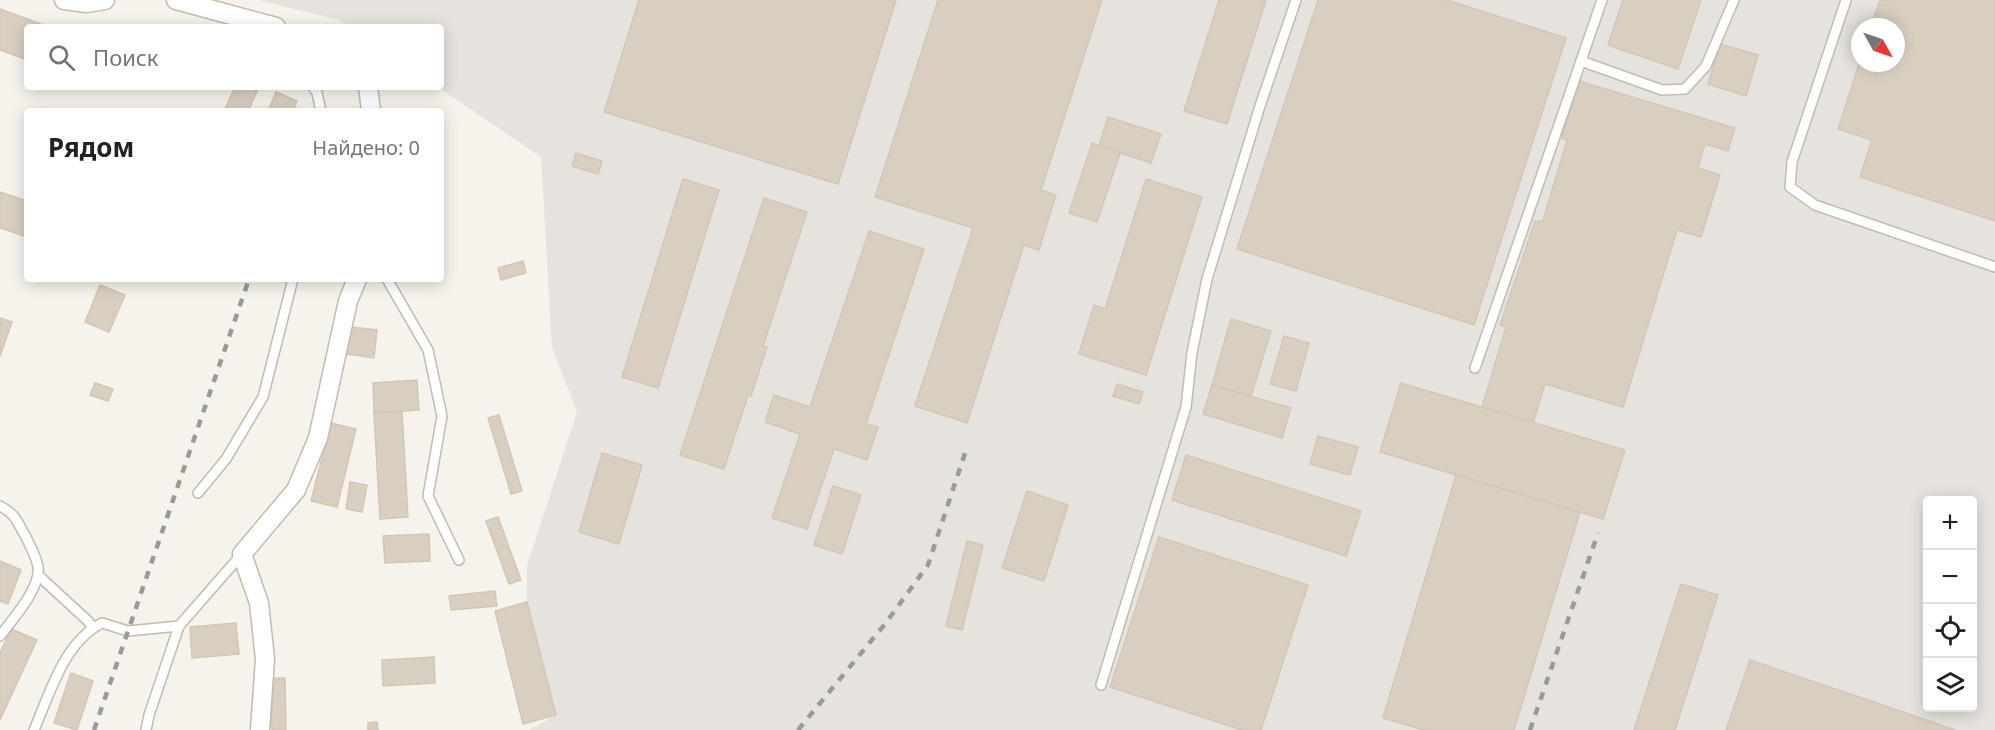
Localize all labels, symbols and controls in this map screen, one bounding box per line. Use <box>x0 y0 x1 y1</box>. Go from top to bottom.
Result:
north arrow <box>1851 18 1905 72</box>
search box <box>24 24 444 90</box>
icon: search <box>45 41 78 74</box>
text: Поиск <box>93 42 158 72</box>
text: Рядом <box>48 129 134 165</box>
text: Найдено: 0 <box>312 134 420 161</box>
map controls <box>1923 496 1977 712</box>
button: + <box>1923 496 1977 550</box>
button: − <box>1923 550 1977 604</box>
button: locate <box>1923 604 1977 658</box>
button: layers <box>1923 658 1977 712</box>

